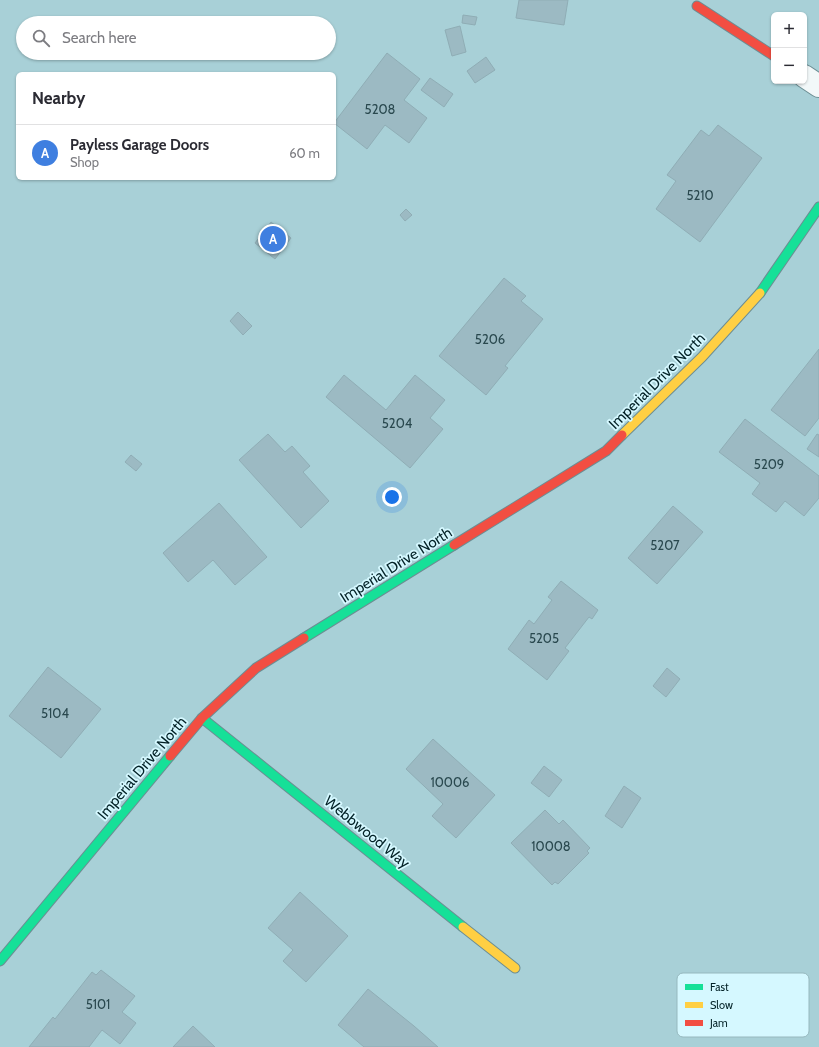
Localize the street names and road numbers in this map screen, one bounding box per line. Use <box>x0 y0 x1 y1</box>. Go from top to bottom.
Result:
street label: Imperial Drive North <box>605 329 709 433</box>
street label: Imperial Drive North <box>337 523 455 607</box>
street label: Imperial Drive North <box>94 713 190 823</box>
street label: Webbwood Way <box>321 792 414 872</box>

